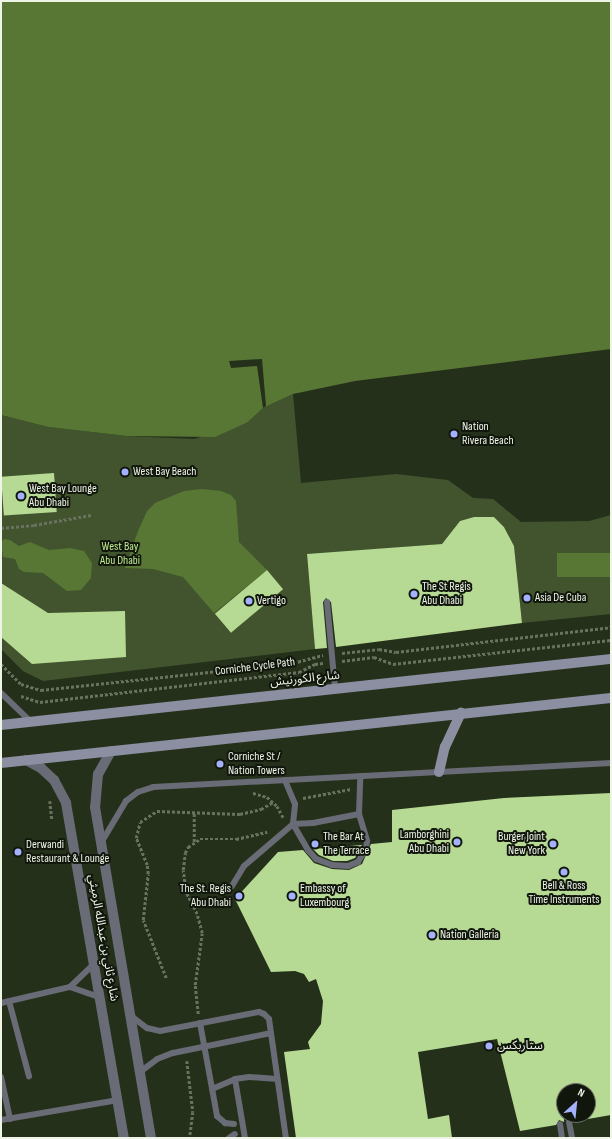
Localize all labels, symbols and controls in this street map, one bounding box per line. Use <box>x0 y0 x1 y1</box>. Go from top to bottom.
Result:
place label: Nation Rivera Beach <box>462 420 514 448</box>
marker: Nation Rivera Beach <box>449 429 459 439</box>
place label: West Bay Beach <box>133 465 196 479</box>
marker: West Bay Beach <box>120 467 130 477</box>
place label: West Bay Lounge Abu Dhabi <box>29 482 97 510</box>
marker: West Bay Lounge Abu Dhabi <box>16 491 26 501</box>
park label: West Bay Abu Dhabi <box>100 540 140 568</box>
place label: The St Regis Abu Dhabi <box>422 580 471 608</box>
marker: The St Regis Abu Dhabi <box>409 589 419 599</box>
place label: Asia De Cuba <box>535 591 586 605</box>
marker: Asia De Cuba <box>522 593 532 603</box>
place label: Vertigo <box>257 594 286 608</box>
marker: Vertigo <box>244 596 254 606</box>
street label: Corniche Cycle Path <box>214 655 296 679</box>
street label: شارع الكورنيش <box>269 668 341 690</box>
place label: Corniche St / Nation Towers <box>228 750 285 778</box>
marker: Corniche St / Nation Towers <box>215 759 225 769</box>
place label: Lamborghini Abu Dhabi <box>400 828 449 856</box>
place label: The Bar At The Terrace <box>323 830 369 858</box>
place label: Burger Joint New York <box>498 830 545 858</box>
marker: Lamborghini Abu Dhabi <box>452 837 462 847</box>
place label: Derwandi Restaurant & Lounge <box>26 838 109 866</box>
marker: The Bar At The Terrace <box>310 839 320 849</box>
marker: Burger Joint New York <box>548 839 558 849</box>
marker: Derwandi Restaurant & Lounge <box>13 847 23 857</box>
marker: Bell & Ross Time Instruments <box>559 867 569 877</box>
street label: شارع ثاني بن عبدالله الرميثي <box>85 874 121 1002</box>
place label: Bell & Ross Time Instruments <box>528 879 600 907</box>
place label: The St. Regis Abu Dhabi <box>180 882 231 910</box>
place label: Embassy of Luxembourg <box>300 882 349 910</box>
marker: The St. Regis Abu Dhabi <box>234 891 244 901</box>
marker: Embassy of Luxembourg <box>287 891 297 901</box>
place label: Nation Galleria <box>440 928 499 942</box>
marker: Nation Galleria <box>427 930 437 940</box>
place label: ستاربكس <box>497 1039 543 1053</box>
marker: ستاربكس <box>484 1041 494 1051</box>
north arrow <box>556 1083 596 1123</box>
text: N <box>576 1086 587 1100</box>

